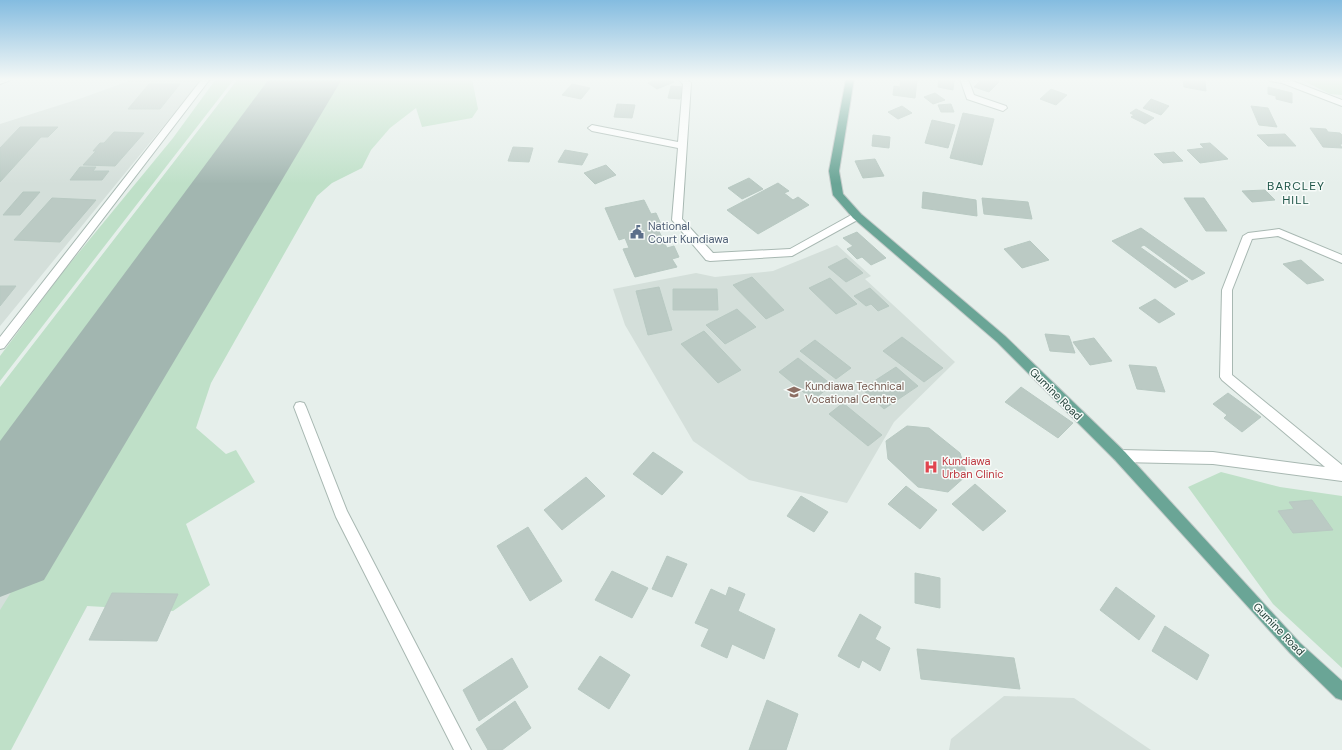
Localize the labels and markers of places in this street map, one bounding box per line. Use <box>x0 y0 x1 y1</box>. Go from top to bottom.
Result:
place label: National Court Kundiawa <box>648 219 728 246</box>
public building icon: National Court Kundiawa <box>629 224 645 240</box>
place label: Kundiawa Technical Vocational Centre <box>805 379 904 406</box>
school or university icon: Kundiawa Technical Vocational Centre <box>786 384 802 400</box>
place label: Kundiawa Urban Clinic <box>942 454 1004 481</box>
hospital icon: Kundiawa Urban Clinic <box>923 459 939 475</box>

